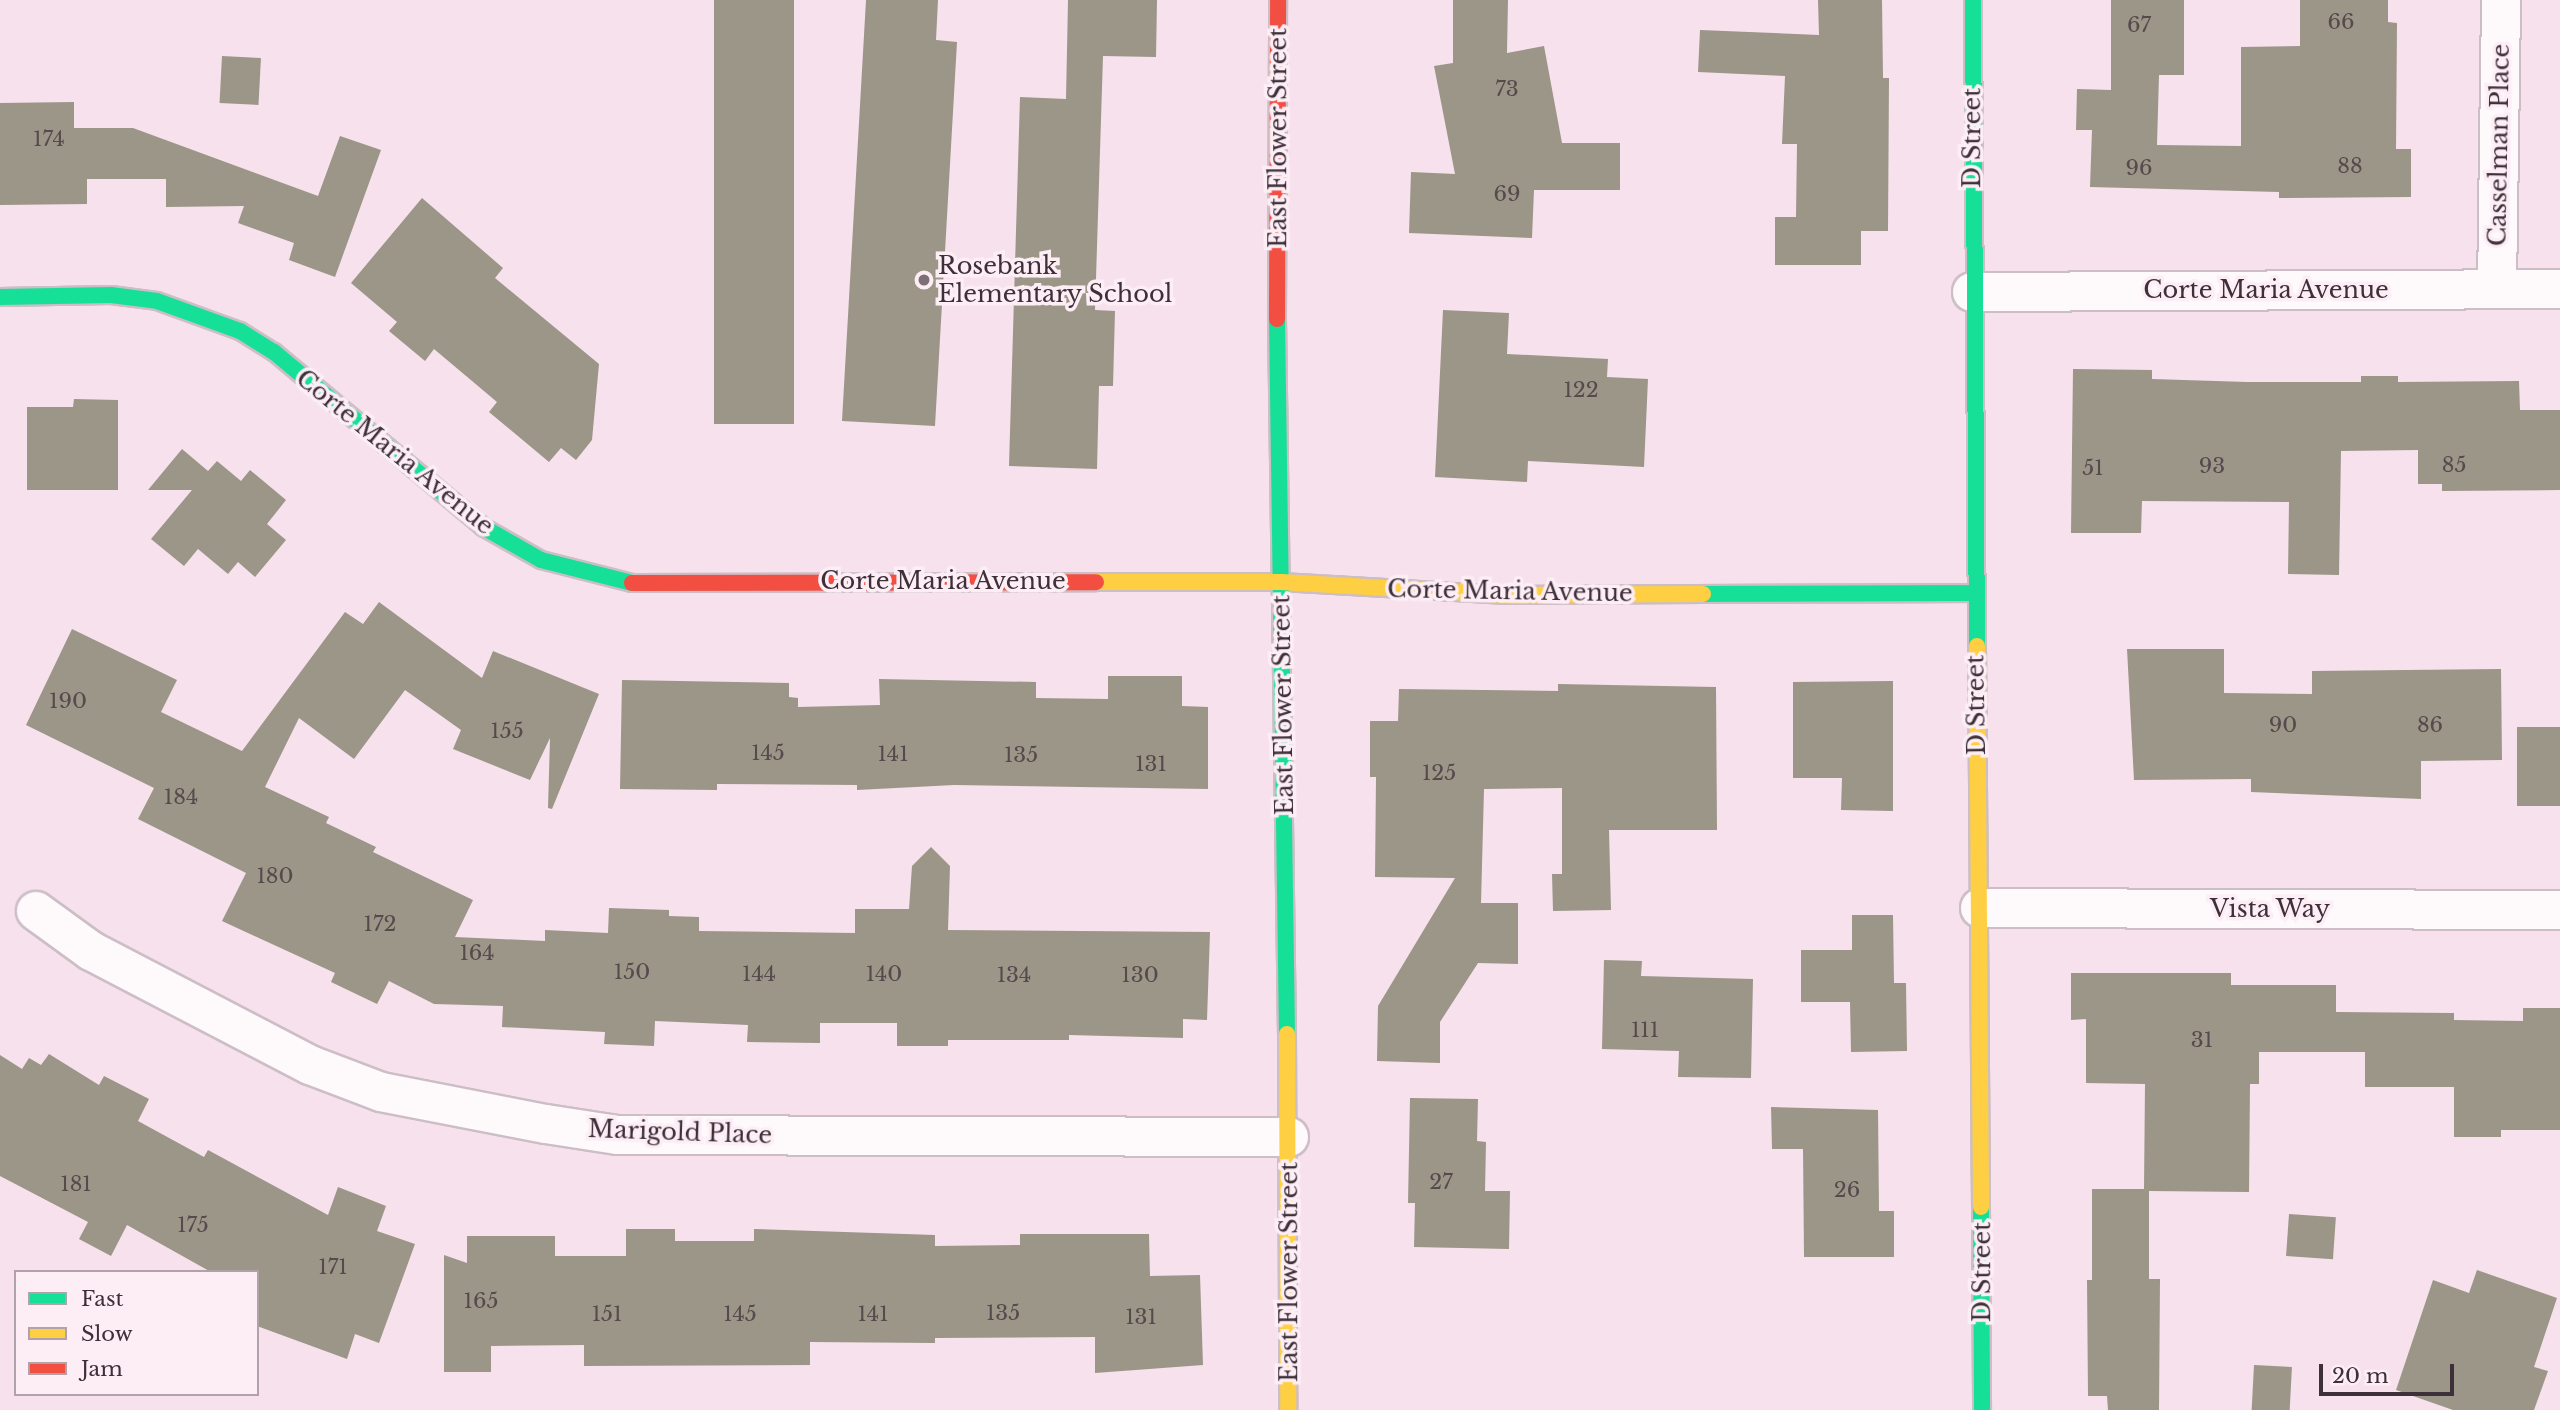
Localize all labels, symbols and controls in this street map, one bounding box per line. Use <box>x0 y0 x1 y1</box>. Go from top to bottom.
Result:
house number: 66 <box>2327 9 2355 35</box>
house number: 67 <box>2127 12 2151 38</box>
street label: East Flower Street <box>1264 28 1292 248</box>
street label: Casselman Place <box>2483 43 2515 247</box>
house number: 73 <box>1495 76 1519 102</box>
street label: D Street <box>1958 88 1986 188</box>
house number: 174 <box>33 126 65 152</box>
house number: 88 <box>2337 153 2363 179</box>
house number: 96 <box>2125 155 2153 181</box>
house number: 69 <box>1493 181 1521 207</box>
place label: Rosebank Elementary School <box>938 252 1173 308</box>
marker: Rosebank Elementary School <box>916 272 932 288</box>
street label: Corte Maria Avenue <box>2143 276 2389 304</box>
street label: Corte Maria Avenue <box>290 363 500 541</box>
house number: 122 <box>1563 377 1599 403</box>
house number: 85 <box>2442 452 2466 478</box>
house number: 93 <box>2199 453 2225 479</box>
house number: 51 <box>2082 455 2104 481</box>
street label: Corte Maria Avenue <box>820 567 1066 595</box>
street label: Corte Maria Avenue <box>1386 574 1634 608</box>
street label: East Flower Street <box>1267 594 1299 816</box>
street label: D Street <box>1961 655 1991 755</box>
house number: 190 <box>49 688 87 714</box>
house number: 90 <box>2269 712 2297 738</box>
house number: 86 <box>2417 712 2443 738</box>
house number: 155 <box>490 718 524 744</box>
house number: 145 <box>751 740 785 766</box>
house number: 141 <box>877 741 909 767</box>
house number: 135 <box>1004 742 1038 768</box>
house number: 131 <box>1135 751 1167 777</box>
house number: 125 <box>1422 760 1456 786</box>
house number: 184 <box>164 784 198 810</box>
house number: 180 <box>256 863 294 889</box>
street label: Vista Way <box>2209 895 2331 923</box>
house number: 172 <box>364 911 396 937</box>
house number: 164 <box>459 940 495 966</box>
house number: 150 <box>614 959 650 985</box>
house number: 144 <box>742 961 776 987</box>
house number: 140 <box>866 961 902 987</box>
house number: 134 <box>997 962 1031 988</box>
house number: 130 <box>1121 962 1159 988</box>
house number: 111 <box>1631 1017 1659 1043</box>
house number: 31 <box>2191 1027 2213 1053</box>
street label: Marigold Place <box>587 1114 773 1150</box>
street label: East Flower Street <box>1275 1162 1303 1382</box>
house number: 27 <box>1429 1169 1453 1195</box>
house number: 181 <box>60 1171 92 1197</box>
house number: 26 <box>1834 1177 1860 1203</box>
house number: 175 <box>177 1212 209 1238</box>
street label: D Street <box>1968 1222 1996 1322</box>
house number: 171 <box>318 1254 348 1280</box>
legend <box>14 1270 259 1396</box>
text: Fast <box>81 1286 123 1312</box>
house number: 165 <box>464 1288 498 1314</box>
house number: 135 <box>986 1300 1020 1326</box>
house number: 151 <box>592 1301 622 1327</box>
house number: 145 <box>723 1301 757 1327</box>
house number: 141 <box>857 1301 889 1327</box>
house number: 131 <box>1125 1304 1157 1330</box>
text: Slow <box>81 1321 133 1347</box>
scale bar <box>2322 1350 2457 1394</box>
text: Jam <box>81 1356 123 1382</box>
text: 20 m <box>2332 1363 2389 1389</box>

